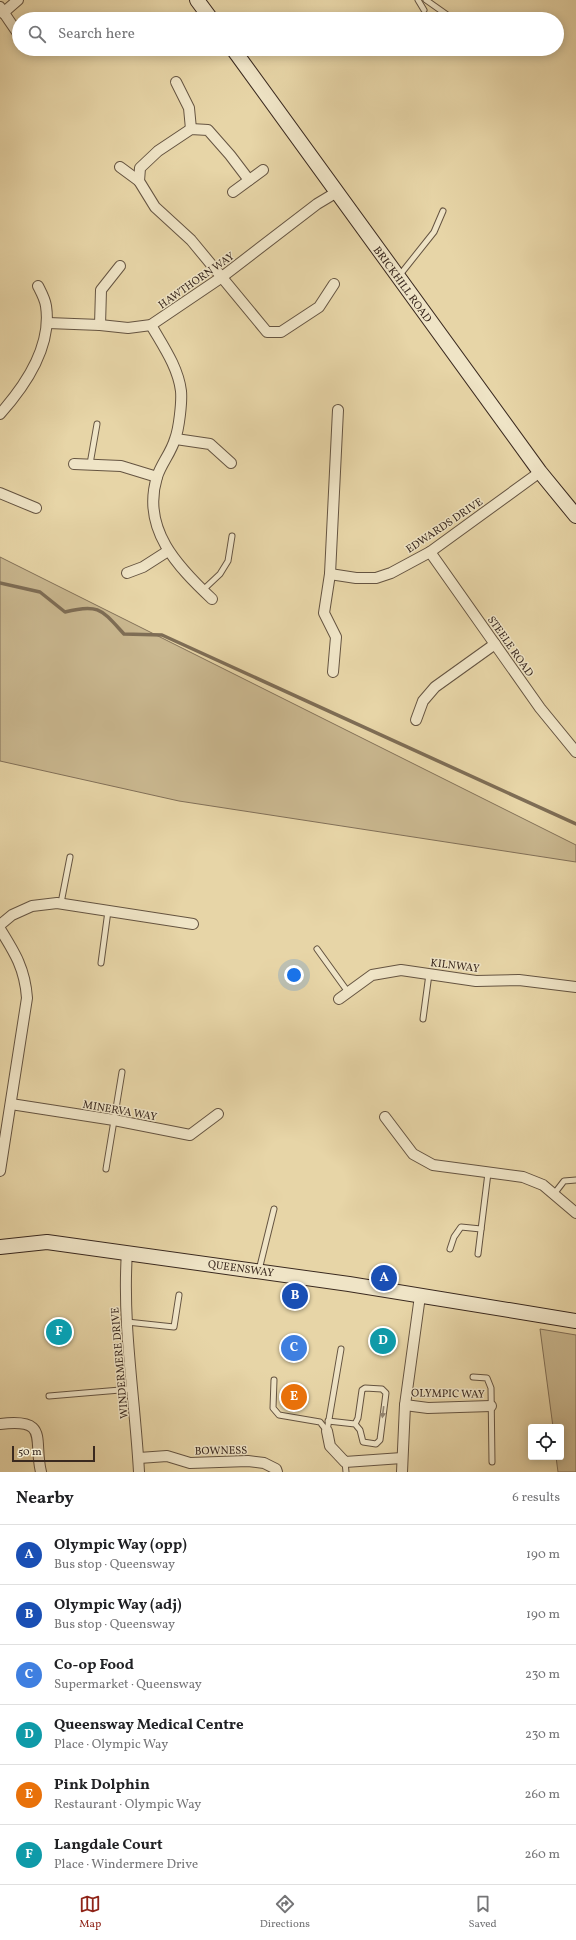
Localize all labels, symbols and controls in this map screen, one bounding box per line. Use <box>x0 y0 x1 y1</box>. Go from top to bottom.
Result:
search box <box>12 12 564 56</box>
icon: search <box>26 23 48 45</box>
text: Search here <box>58 24 135 45</box>
street label: BRICKHILL ROAD <box>369 244 435 326</box>
street label: HAWTHORN WAY <box>156 249 238 313</box>
street label: EDWARDS DRIVE <box>404 495 486 558</box>
street label: STEELE ROAD <box>483 613 536 680</box>
street label: KILNWAY <box>429 956 480 977</box>
your location <box>284 965 304 985</box>
street label: MINERVA WAY <box>81 1098 158 1125</box>
street label: QUEENSWAY <box>207 1257 275 1282</box>
pin: A <box>371 1263 397 1293</box>
pin: B <box>282 1281 308 1311</box>
street label: WINDERMERE DRIVE <box>108 1306 133 1419</box>
pin: F <box>46 1317 72 1347</box>
pin: D <box>370 1326 396 1356</box>
pin: C <box>281 1333 307 1363</box>
pin: E <box>281 1382 307 1412</box>
street label: OLYMPIC WAY <box>411 1386 485 1403</box>
one-way arrow <box>380 1406 387 1418</box>
map controls <box>528 1424 564 1460</box>
button: locate <box>528 1424 564 1460</box>
scale bar <box>12 1444 95 1463</box>
street label: BOWNESS <box>195 1444 248 1459</box>
text: 50 m <box>18 1445 42 1460</box>
text: Nearby <box>16 1487 74 1510</box>
text: 6 results <box>512 1489 560 1507</box>
text: Olympic Way (opp) <box>54 1535 187 1556</box>
text: A <box>24 1546 34 1564</box>
text: 190 m <box>526 1546 560 1564</box>
text: Bus stop · Queensway <box>54 1556 175 1574</box>
text: Olympic Way (adj) <box>54 1595 182 1616</box>
text: B <box>25 1606 33 1624</box>
text: 190 m <box>526 1606 560 1624</box>
text: Bus stop · Queensway <box>54 1616 175 1634</box>
text: Co-op Food <box>54 1655 134 1676</box>
text: C <box>25 1666 33 1684</box>
text: 230 m <box>525 1666 560 1684</box>
text: Supermarket · Queensway <box>54 1676 202 1694</box>
text: Queensway Medical Centre <box>54 1715 244 1736</box>
text: D <box>24 1726 34 1744</box>
text: 230 m <box>525 1726 560 1744</box>
text: Place · Olympic Way <box>54 1736 168 1754</box>
text: Pink Dolphin <box>54 1775 150 1796</box>
text: E <box>25 1786 33 1804</box>
text: 260 m <box>525 1786 560 1804</box>
text: Restaurant · Olympic Way <box>54 1796 201 1814</box>
text: Langdale Court <box>54 1835 163 1856</box>
text: F <box>25 1846 33 1864</box>
text: 260 m <box>525 1846 560 1864</box>
text: Place · Windermere Drive <box>54 1856 198 1874</box>
tab: Map <box>79 1893 101 1932</box>
tab: Directions <box>260 1893 310 1932</box>
tab: Saved <box>468 1893 497 1932</box>

